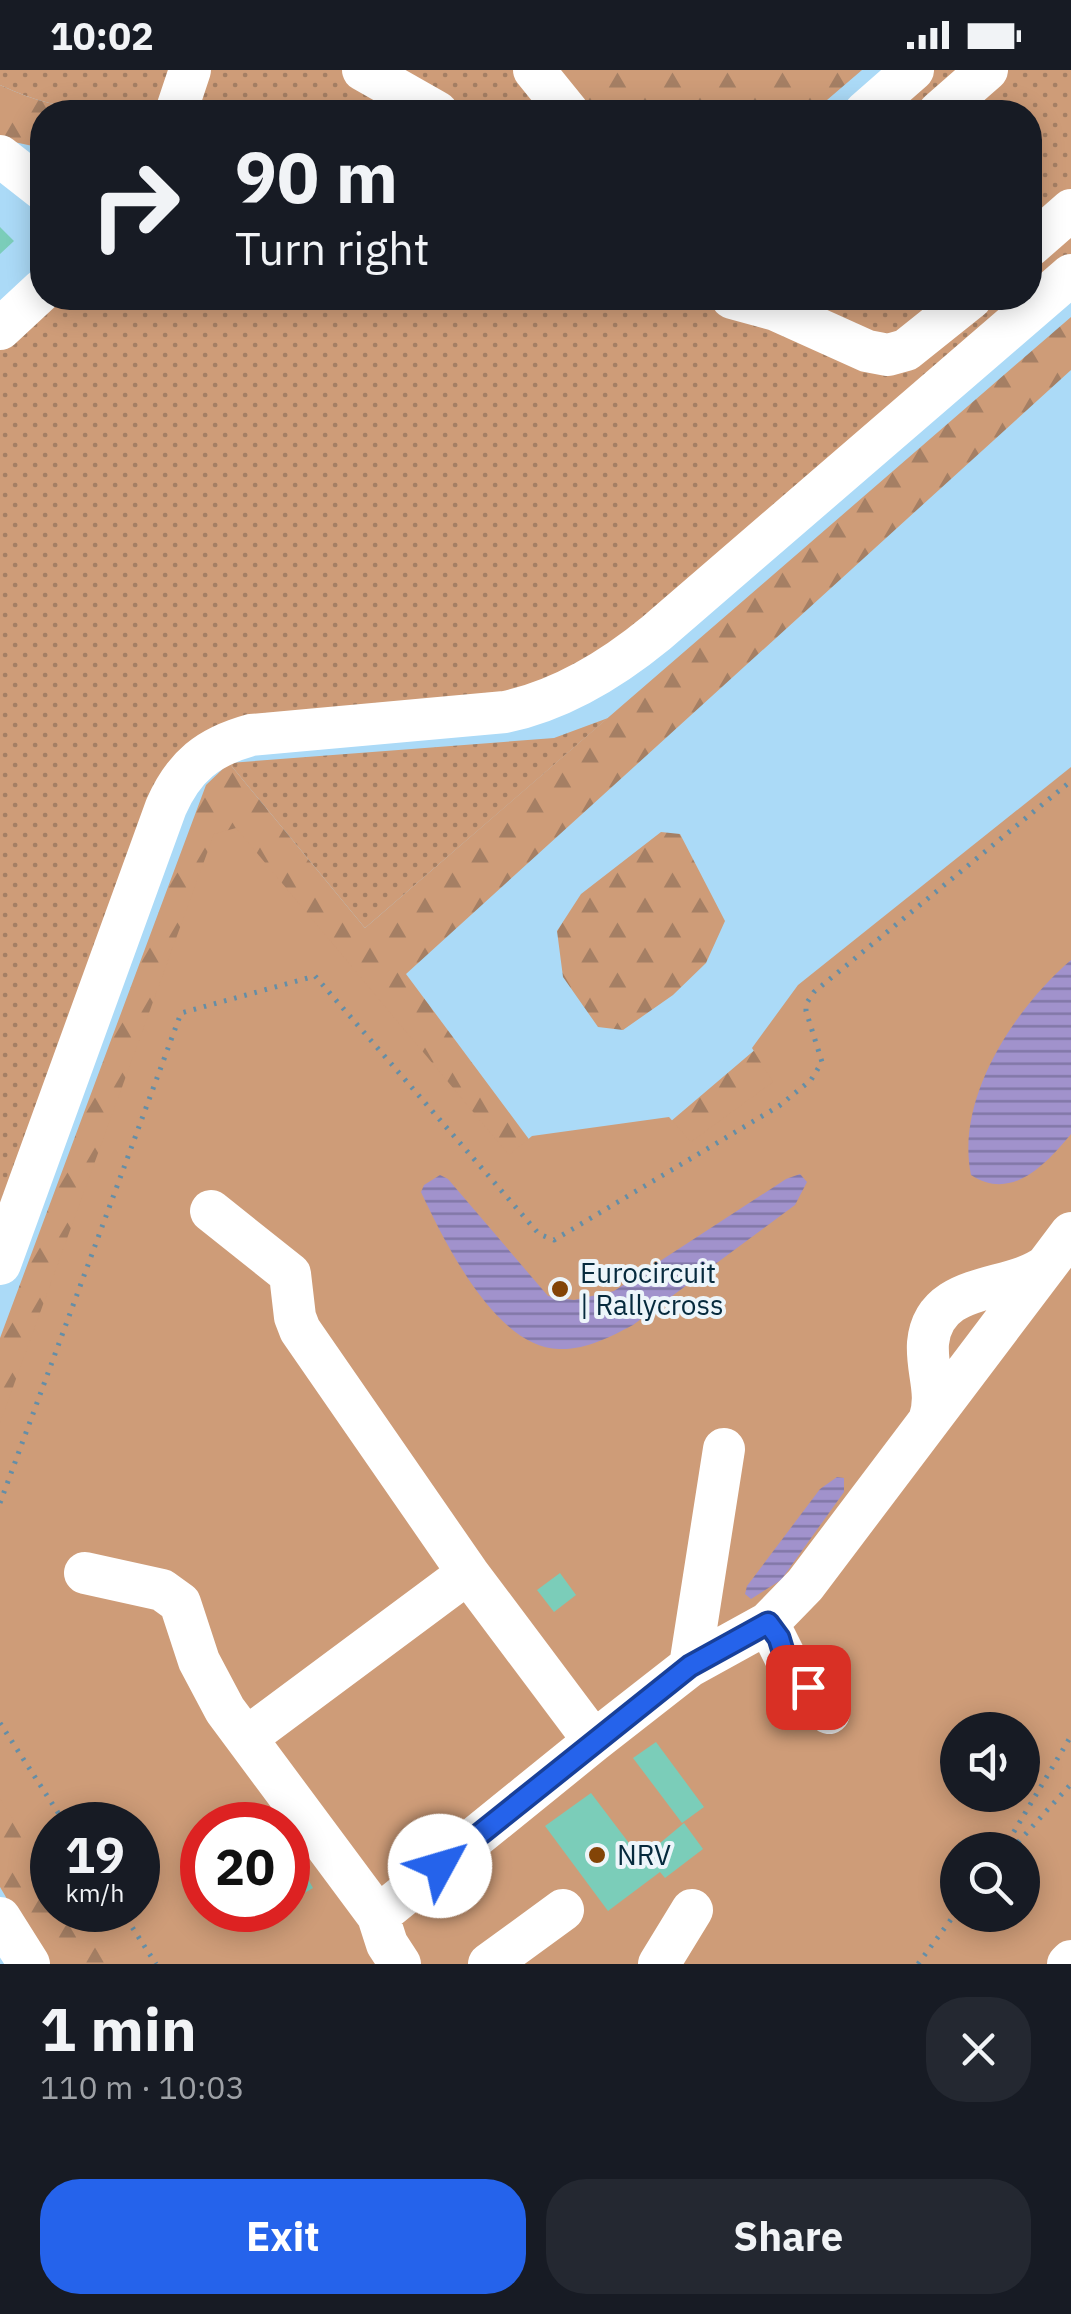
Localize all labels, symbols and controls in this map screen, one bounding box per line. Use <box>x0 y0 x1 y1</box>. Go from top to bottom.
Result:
text: 10:02 <box>50 11 154 60</box>
text: 90 m <box>235 131 398 222</box>
icon: right <box>70 140 200 270</box>
text: Turn right <box>235 219 430 277</box>
place label: Eurocircuit | Rallycross <box>580 1254 724 1323</box>
marker: Eurocircuit | Rallycross <box>549 1278 571 1300</box>
pin <box>766 1645 851 1730</box>
icon: arrive <box>781 1660 836 1715</box>
map controls <box>940 1712 1040 1932</box>
button: sound <box>940 1712 1040 1812</box>
speed limit sign: 20 <box>180 1802 310 1932</box>
position arrow <box>388 1814 492 1918</box>
text: 19 <box>65 1822 125 1887</box>
button: search <box>940 1832 1040 1932</box>
place label: NRV <box>617 1836 671 1873</box>
marker: NRV <box>586 1844 608 1866</box>
text: km/h <box>66 1876 124 1909</box>
text: 1 min <box>40 1989 197 2068</box>
button: close <box>926 1997 1031 2102</box>
text: 110 m · 10:03 <box>40 2066 245 2108</box>
button: Exit <box>40 2179 526 2294</box>
button: Share <box>546 2179 1031 2294</box>

